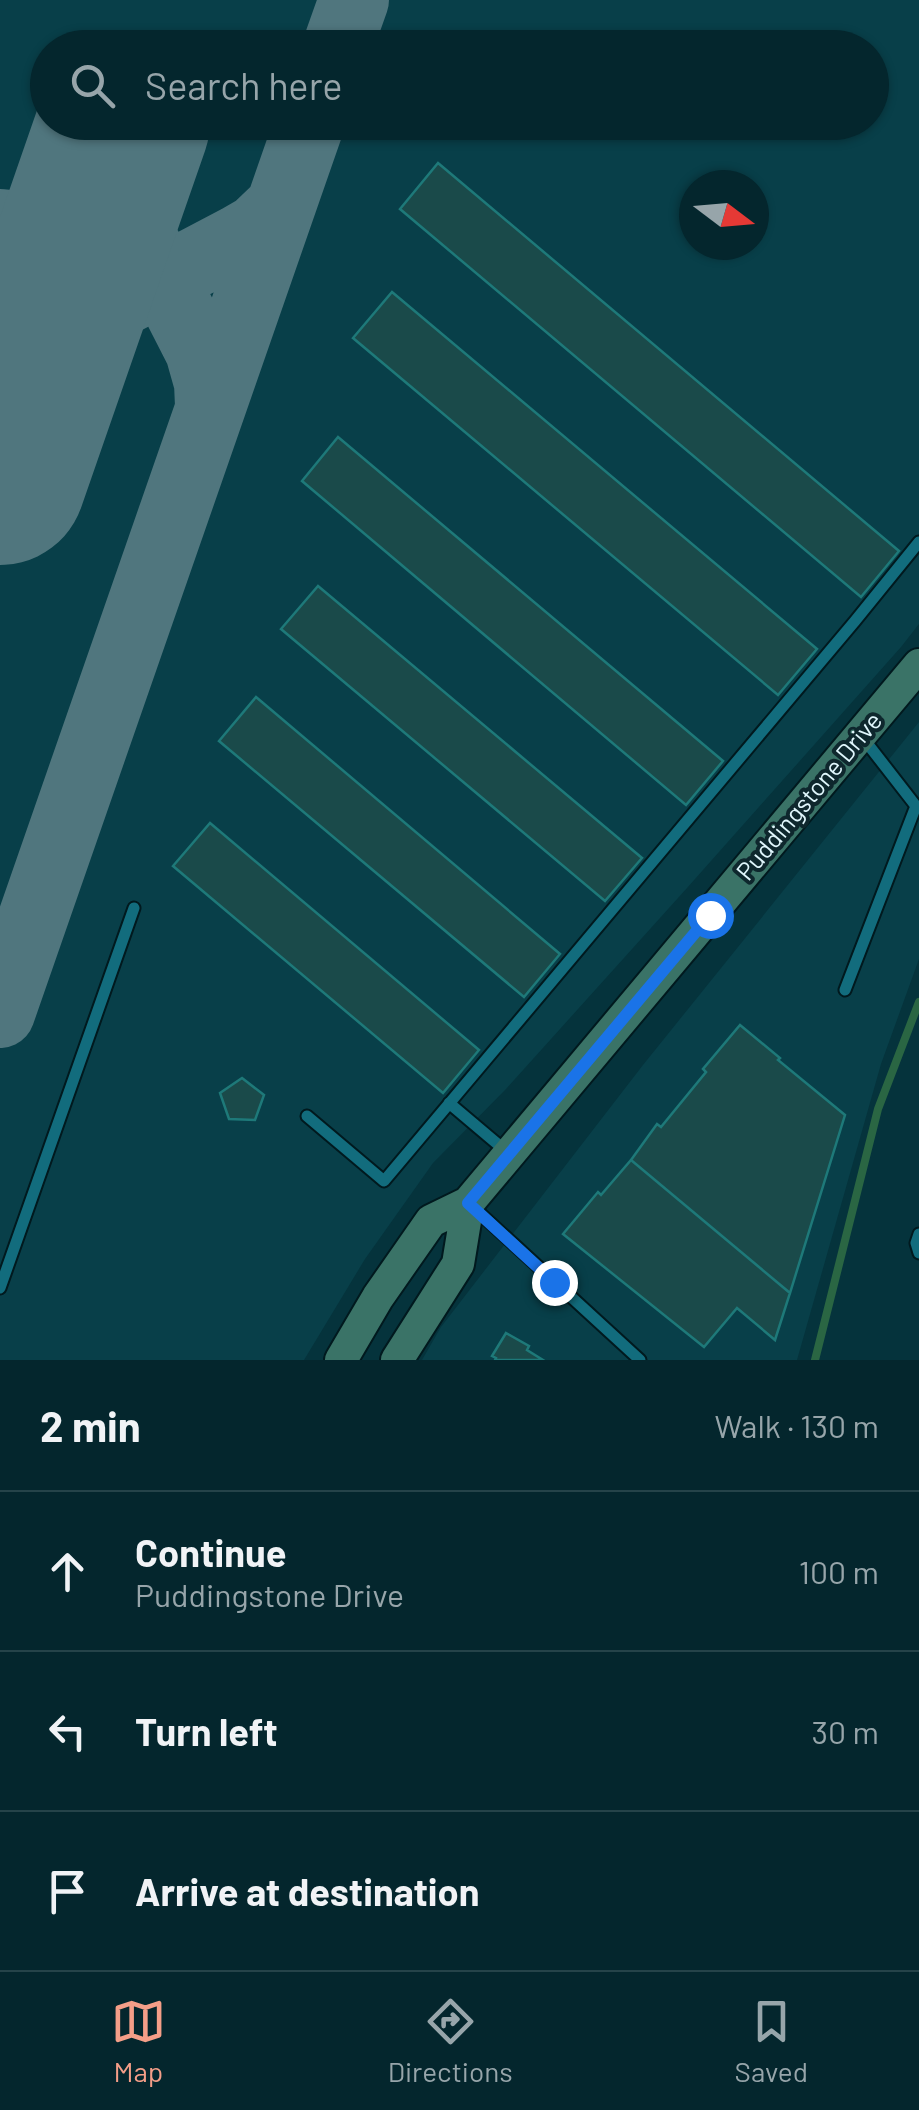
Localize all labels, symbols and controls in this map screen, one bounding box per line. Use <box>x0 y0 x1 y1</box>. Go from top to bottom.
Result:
search box <box>30 30 889 140</box>
icon: search <box>65 58 120 113</box>
text: Search here <box>145 62 343 108</box>
north arrow <box>679 170 769 260</box>
street label: Puddingstone Drive <box>729 705 887 886</box>
route start <box>688 893 734 939</box>
route end <box>532 1260 578 1306</box>
text: 2 min <box>40 1400 141 1450</box>
text: Walk · 130 m <box>715 1406 879 1444</box>
text: Continue <box>135 1529 286 1575</box>
icon: ahead <box>40 1544 95 1599</box>
text: 100 m <box>799 1552 879 1590</box>
text: Puddingstone Drive <box>135 1575 404 1613</box>
icon: left <box>40 1704 95 1759</box>
text: Turn left <box>135 1708 278 1754</box>
text: 30 m <box>812 1712 879 1750</box>
icon: arrive <box>40 1864 95 1919</box>
text: Arrive at destination <box>135 1868 480 1914</box>
tab: Map <box>111 1994 166 2088</box>
tab: Directions <box>388 1994 513 2088</box>
tab: Saved <box>735 1994 808 2088</box>

